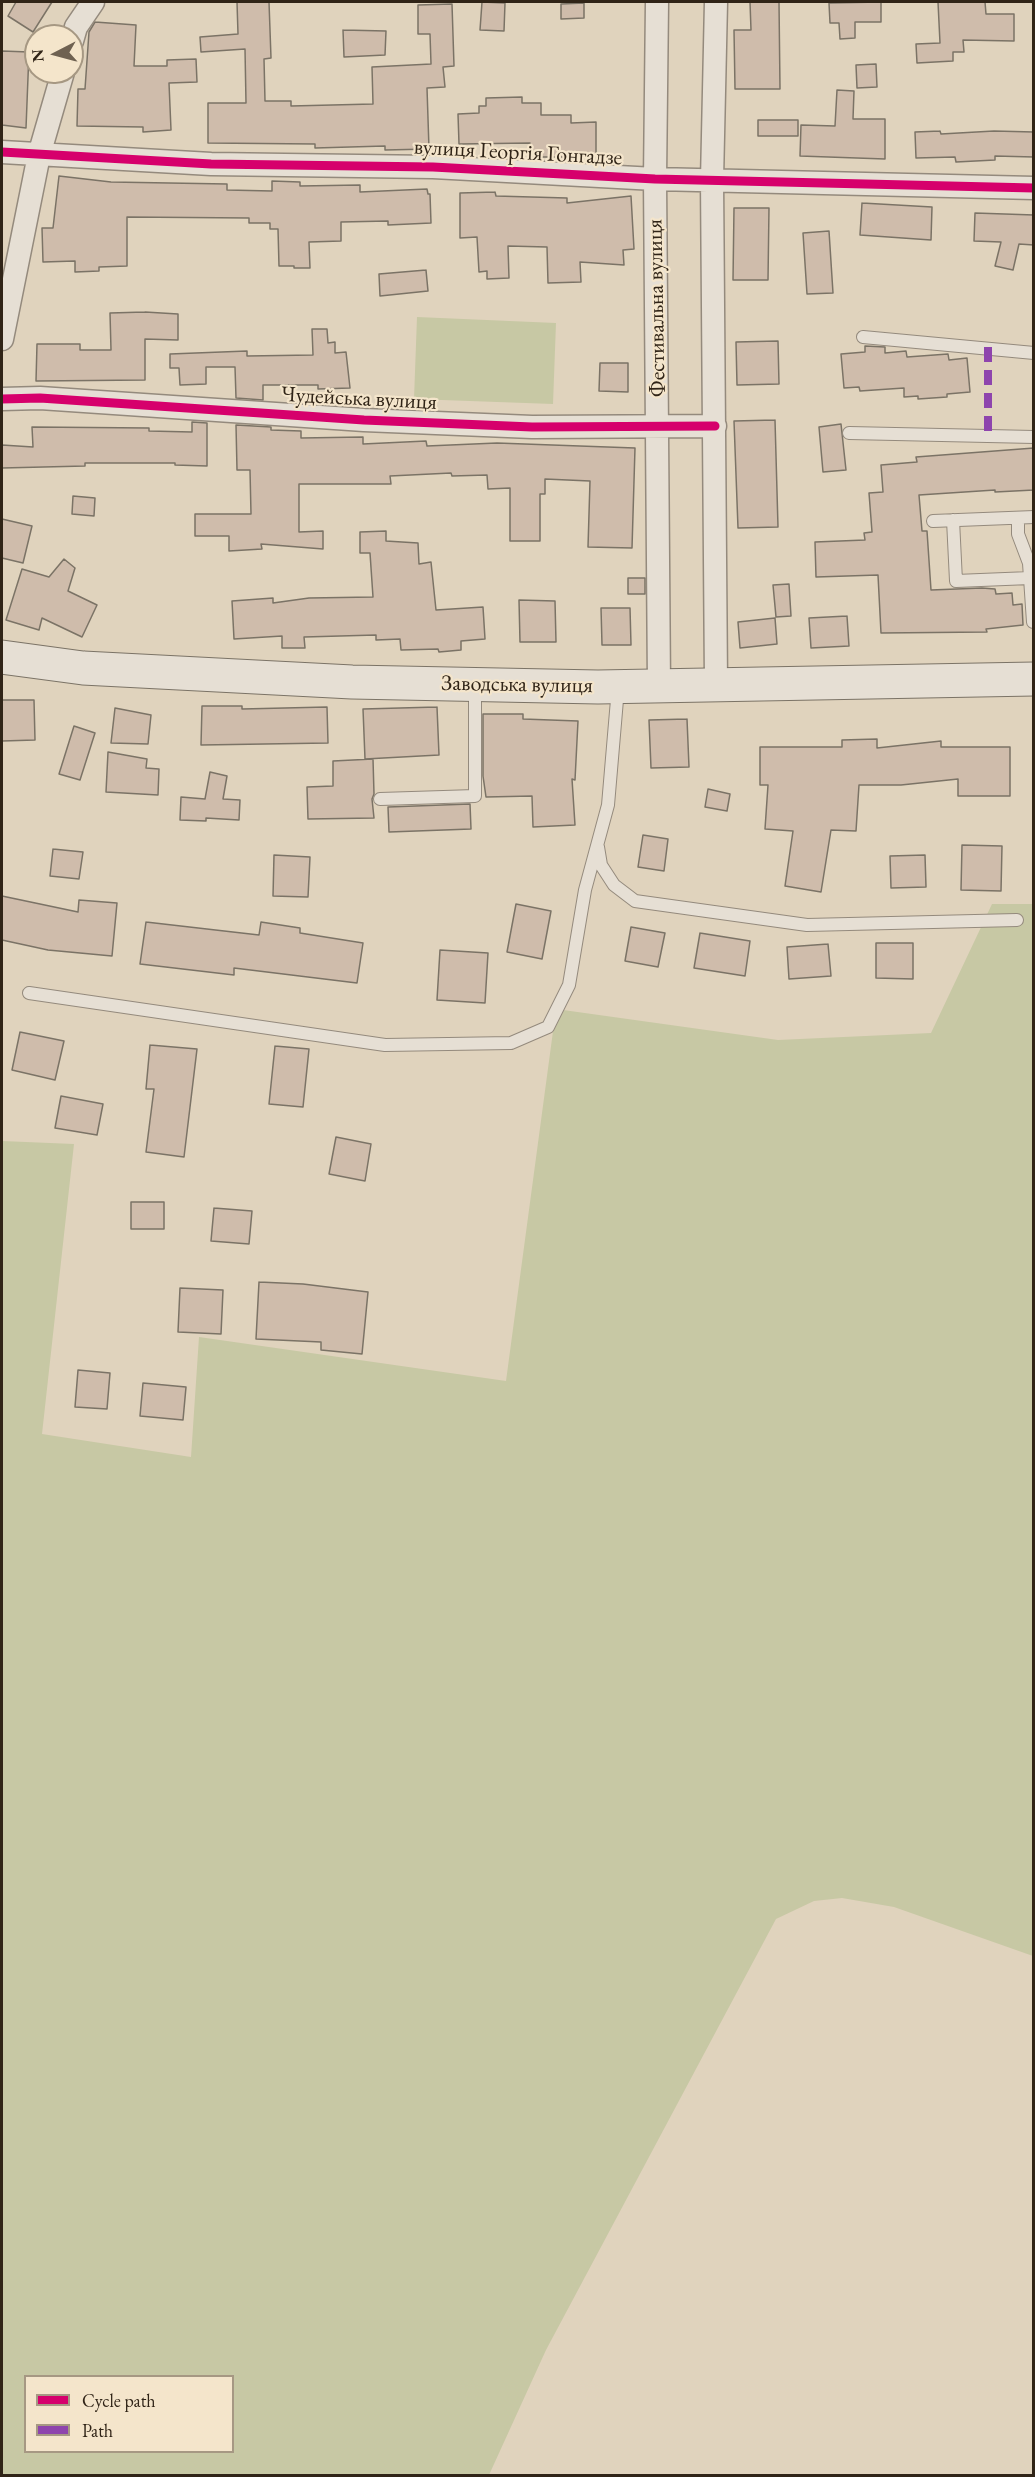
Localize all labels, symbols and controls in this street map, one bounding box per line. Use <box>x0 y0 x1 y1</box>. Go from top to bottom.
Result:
north arrow <box>24 24 84 84</box>
text: N <box>26 48 49 63</box>
street label: вулиця Георгія Гонгадзе <box>413 134 623 172</box>
street label: Фестивальна вулиця <box>642 219 672 397</box>
street label: Чудейська вулиця <box>280 382 438 416</box>
street label: Заводська вулиця <box>441 670 593 700</box>
legend <box>24 2375 234 2453</box>
text: Cycle path <box>82 2389 156 2412</box>
text: Path <box>82 2419 113 2442</box>

